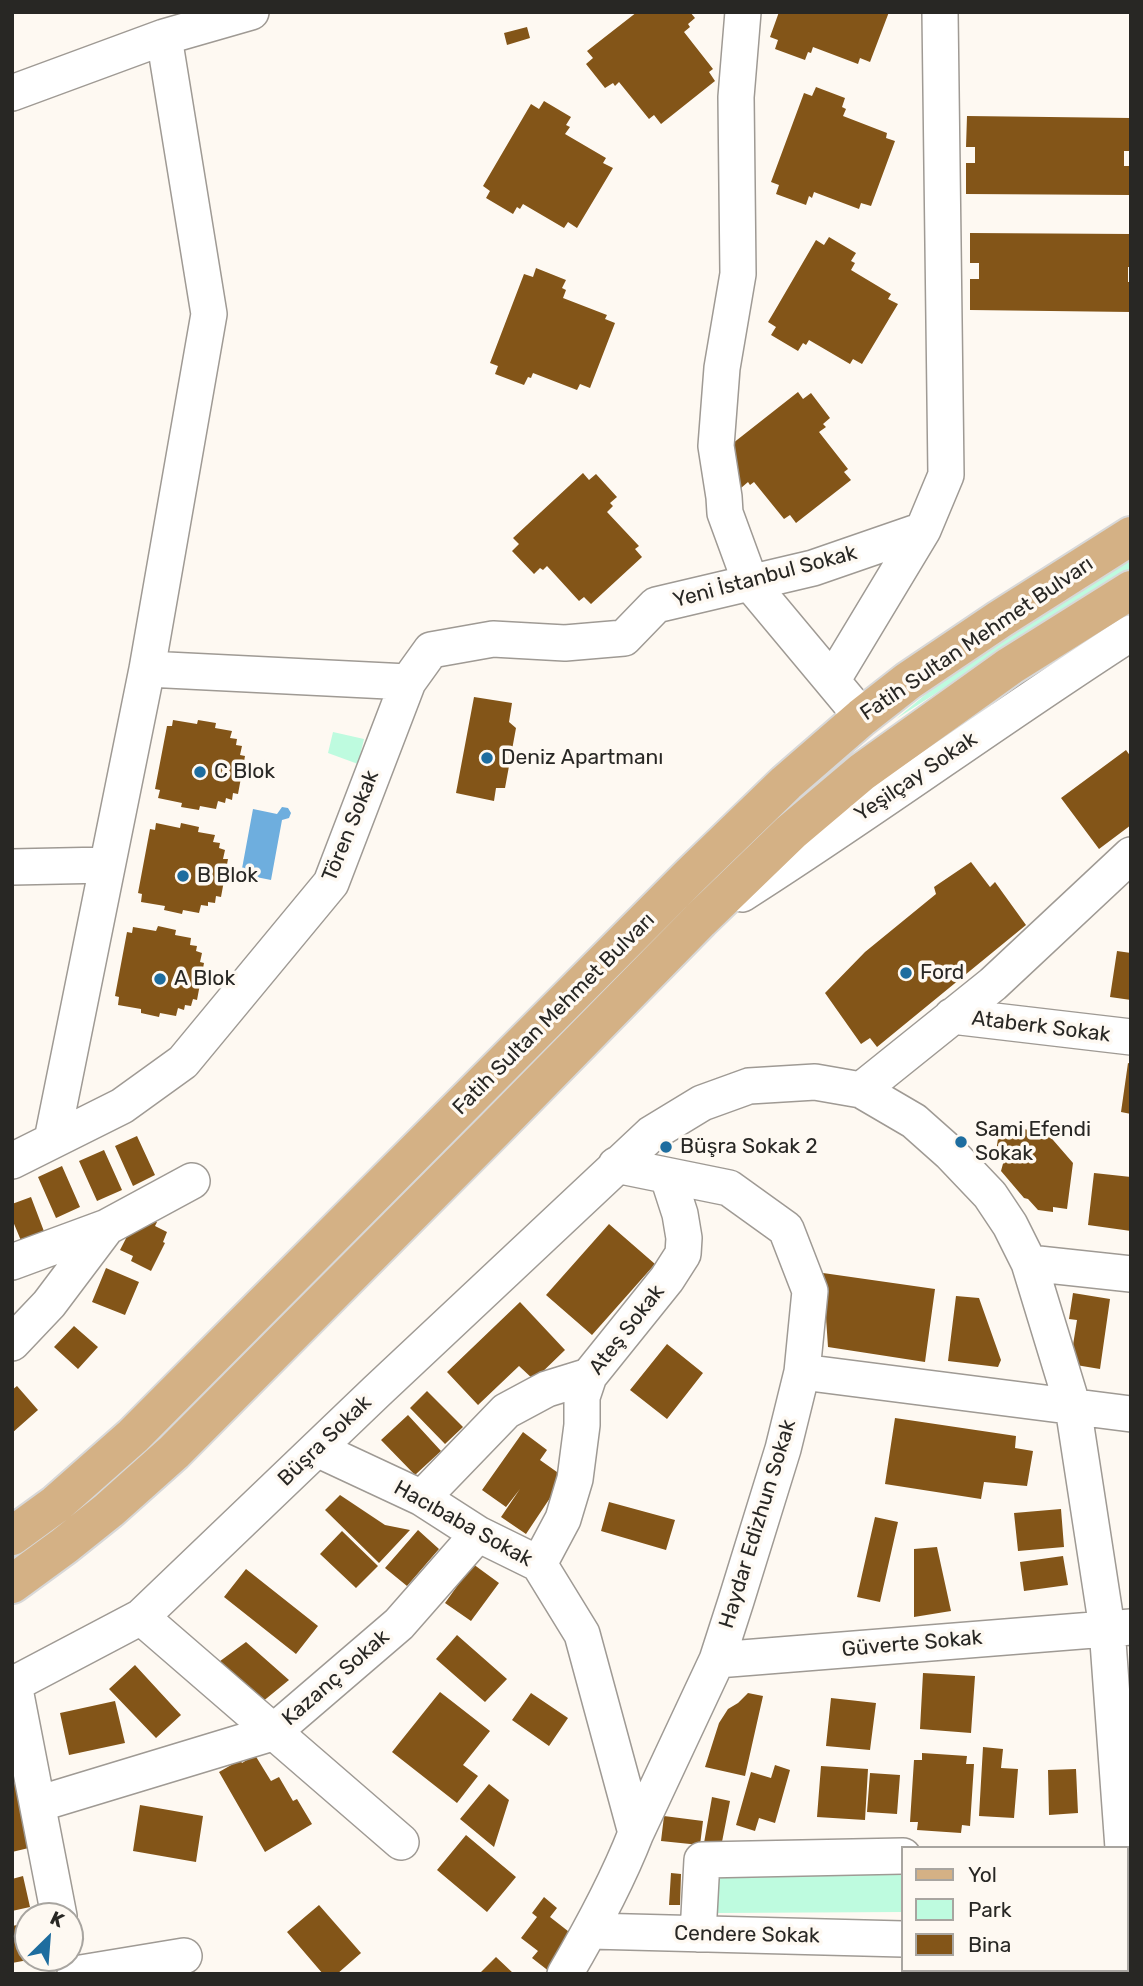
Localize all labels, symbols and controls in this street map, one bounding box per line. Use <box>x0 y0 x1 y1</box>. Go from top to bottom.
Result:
street label: Yeni İstanbul Sokak <box>670 540 860 614</box>
street label: Fatih Sultan Mehmet Bulvarı <box>856 552 1098 726</box>
street label: Yeşilçay Sokak <box>850 727 982 827</box>
place label: Deniz Apartmanı <box>501 745 663 771</box>
marker: Deniz Apartmanı <box>479 750 495 766</box>
place label: C Blok <box>214 759 275 785</box>
marker: C Blok <box>192 764 208 780</box>
street label: Tören Sokak <box>317 767 385 885</box>
place label: B Blok <box>197 863 258 889</box>
marker: B Blok <box>175 868 191 884</box>
street label: Fatih Sultan Mehmet Bulvarı <box>448 908 660 1120</box>
place label: Ford <box>920 960 964 986</box>
marker: Ford <box>898 965 914 981</box>
place label: A Blok <box>174 966 235 992</box>
marker: A Blok <box>152 971 168 987</box>
street label: Ataberk Sokak <box>970 1006 1112 1048</box>
place label: Sami Efendi Sokak <box>975 1117 1091 1167</box>
place label: Büşra Sokak 2 <box>680 1134 818 1160</box>
marker: Sami Efendi Sokak <box>953 1134 969 1150</box>
marker: Büşra Sokak 2 <box>658 1139 674 1155</box>
street label: Ateş Sokak <box>584 1280 670 1380</box>
street label: Büşra Sokak <box>273 1390 377 1492</box>
street label: Haydar Edizhun Sokak <box>714 1416 802 1632</box>
street label: Hacıbaba Sokak <box>389 1475 537 1573</box>
street label: Kazanç Sokak <box>277 1625 395 1731</box>
street label: Güverte Sokak <box>841 1625 983 1663</box>
legend <box>902 1846 1129 1972</box>
text: Yol <box>968 1862 997 1887</box>
text: Park <box>968 1897 1012 1922</box>
north arrow <box>14 1902 84 1972</box>
text: K <box>47 1906 68 1932</box>
street label: Cendere Sokak <box>674 1921 820 1949</box>
text: Bina <box>968 1932 1011 1957</box>

